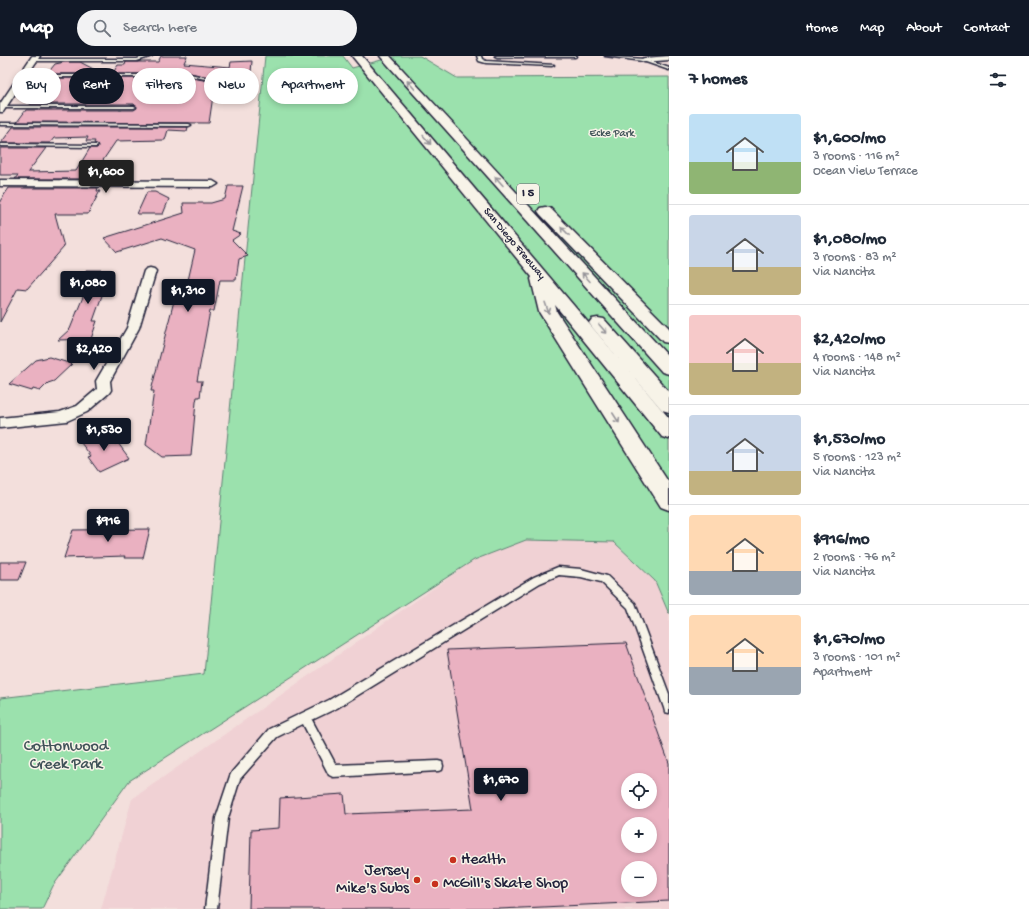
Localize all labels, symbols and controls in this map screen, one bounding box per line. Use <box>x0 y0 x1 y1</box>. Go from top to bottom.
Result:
search box <box>77 10 357 46</box>
text: Map <box>20 17 53 40</box>
icon: search <box>91 17 113 39</box>
text: Search here <box>123 19 197 37</box>
text: Home <box>806 20 838 37</box>
text: Map <box>860 20 884 37</box>
text: About <box>906 20 942 37</box>
text: Contact <box>964 20 1009 37</box>
chip: Buy <box>12 68 61 104</box>
chip: Rent <box>69 68 124 104</box>
chip: Filters <box>132 68 196 104</box>
chip: New <box>204 68 259 104</box>
chip: Apartment <box>267 68 358 104</box>
icon: filters <box>987 69 1009 91</box>
text: 7 homes <box>689 70 747 90</box>
one-way arrow <box>407 80 416 90</box>
park label: Ecke Park <box>590 128 635 140</box>
text: $1,600/mo <box>813 129 886 149</box>
icon: home <box>721 130 769 178</box>
one-way arrow <box>423 134 432 145</box>
text: 3 rooms · 116 m² <box>813 149 900 164</box>
pin: $1,600 <box>73 160 139 194</box>
text: Ocean View Terrace <box>813 164 918 179</box>
text: $1,600 <box>88 165 124 180</box>
one-way arrow <box>494 176 503 186</box>
road number: I 5 <box>517 184 539 204</box>
street label: San Diego Freeway <box>481 206 548 283</box>
one-way arrow <box>560 226 569 236</box>
text: $1,080/mo <box>813 230 886 250</box>
icon: home <box>721 231 769 279</box>
text: 3 rooms · 83 m² <box>813 250 897 265</box>
text: Via Nancita <box>813 265 875 280</box>
pin: $1,080 <box>55 271 121 305</box>
one-way arrow <box>582 273 591 283</box>
text: $1,080 <box>69 276 107 291</box>
pin: $1,310 <box>155 279 221 313</box>
text: $1,310 <box>171 284 205 299</box>
one-way arrow <box>544 301 551 314</box>
one-way arrow <box>599 324 608 334</box>
text: $2,420/mo <box>813 330 885 350</box>
icon: home <box>721 331 769 379</box>
pin: $2,420 <box>61 337 127 371</box>
text: $2,420 <box>76 342 112 357</box>
text: 4 rooms · 148 m² <box>813 350 901 365</box>
text: Via Nancita <box>813 365 875 380</box>
one-way arrow <box>612 412 620 423</box>
pin: $1,530 <box>71 418 137 452</box>
text: $1,530 <box>86 423 122 438</box>
text: $1,530/mo <box>813 430 885 450</box>
icon: home <box>721 431 769 479</box>
text: 5 rooms · 123 m² <box>813 450 901 465</box>
text: Via Nancita <box>813 465 875 480</box>
pin: $916 <box>84 509 132 543</box>
text: $916 <box>96 514 120 529</box>
text: $916/mo <box>813 530 870 550</box>
icon: home <box>721 531 769 579</box>
text: 2 rooms · 76 m² <box>813 550 896 565</box>
text: Via Nancita <box>813 565 875 580</box>
text: $1,670/mo <box>813 630 885 650</box>
icon: home <box>721 631 769 679</box>
text: 3 rooms · 101 m² <box>813 650 901 665</box>
text: Apartment <box>813 665 872 680</box>
park label: Cottonwood Creek Park <box>24 738 110 775</box>
pin: $1,670 <box>468 768 534 802</box>
text: $1,670 <box>483 773 519 788</box>
map controls <box>621 773 657 897</box>
button: locate <box>621 773 657 809</box>
button: + <box>621 817 657 853</box>
place label: Health <box>461 851 506 870</box>
marker: Health <box>448 855 458 865</box>
button: − <box>621 861 657 897</box>
place label: Jersey Mike's Subs <box>336 862 410 899</box>
marker: Jersey Mike's Subs <box>412 875 422 885</box>
place label: McGill's Skate Shop <box>443 875 568 894</box>
marker: McGill's Skate Shop <box>430 879 440 889</box>

